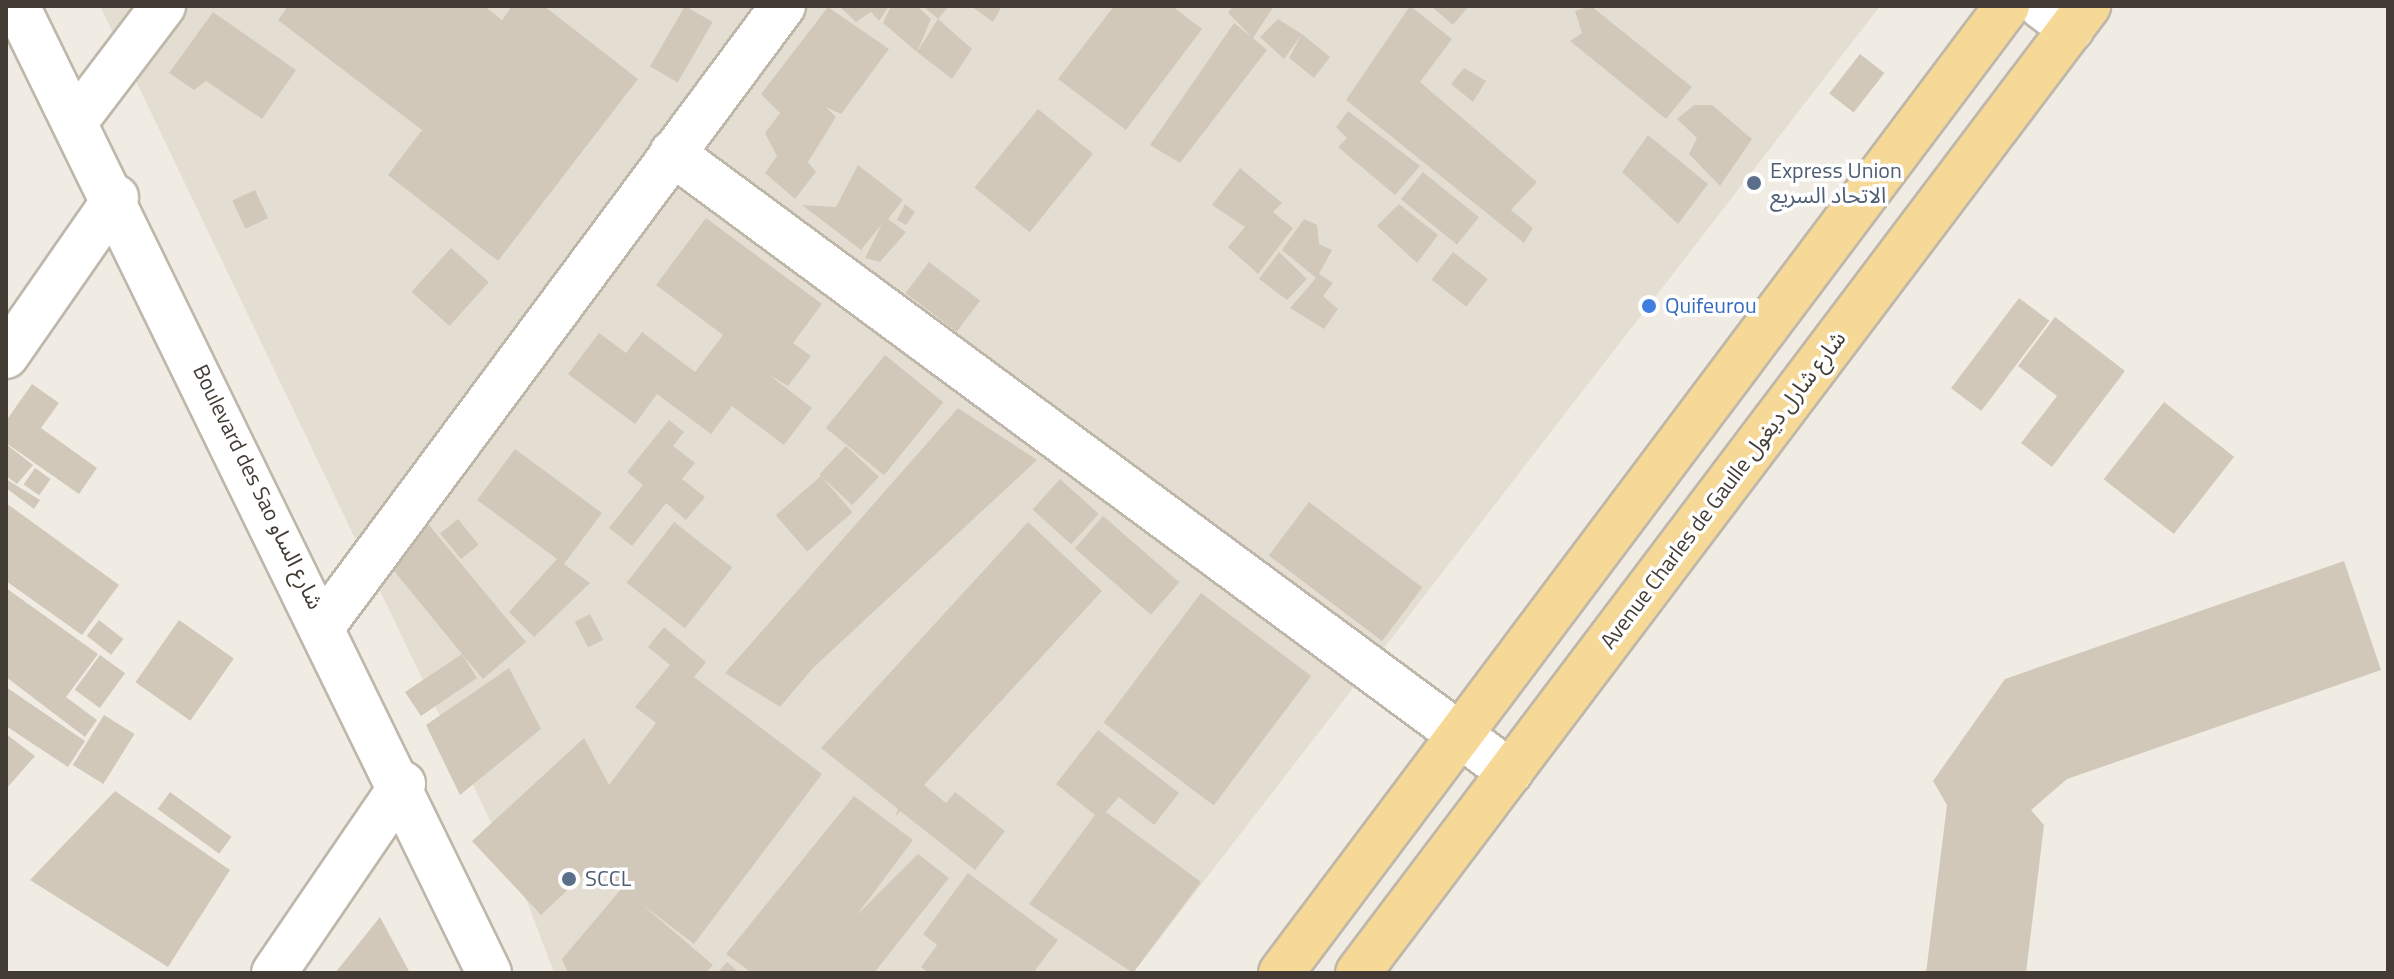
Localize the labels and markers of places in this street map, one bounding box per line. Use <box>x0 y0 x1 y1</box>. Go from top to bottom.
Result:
place label: Express Union الاتحاد السريع <box>1770 157 1902 208</box>
marker: Express Union الاتحاد السريع <box>1745 174 1763 192</box>
place label: Quifeurou <box>1665 293 1757 319</box>
marker: Quifeurou <box>1640 297 1658 315</box>
place label: SCCL <box>585 866 631 892</box>
marker: SCCL <box>560 870 578 888</box>

